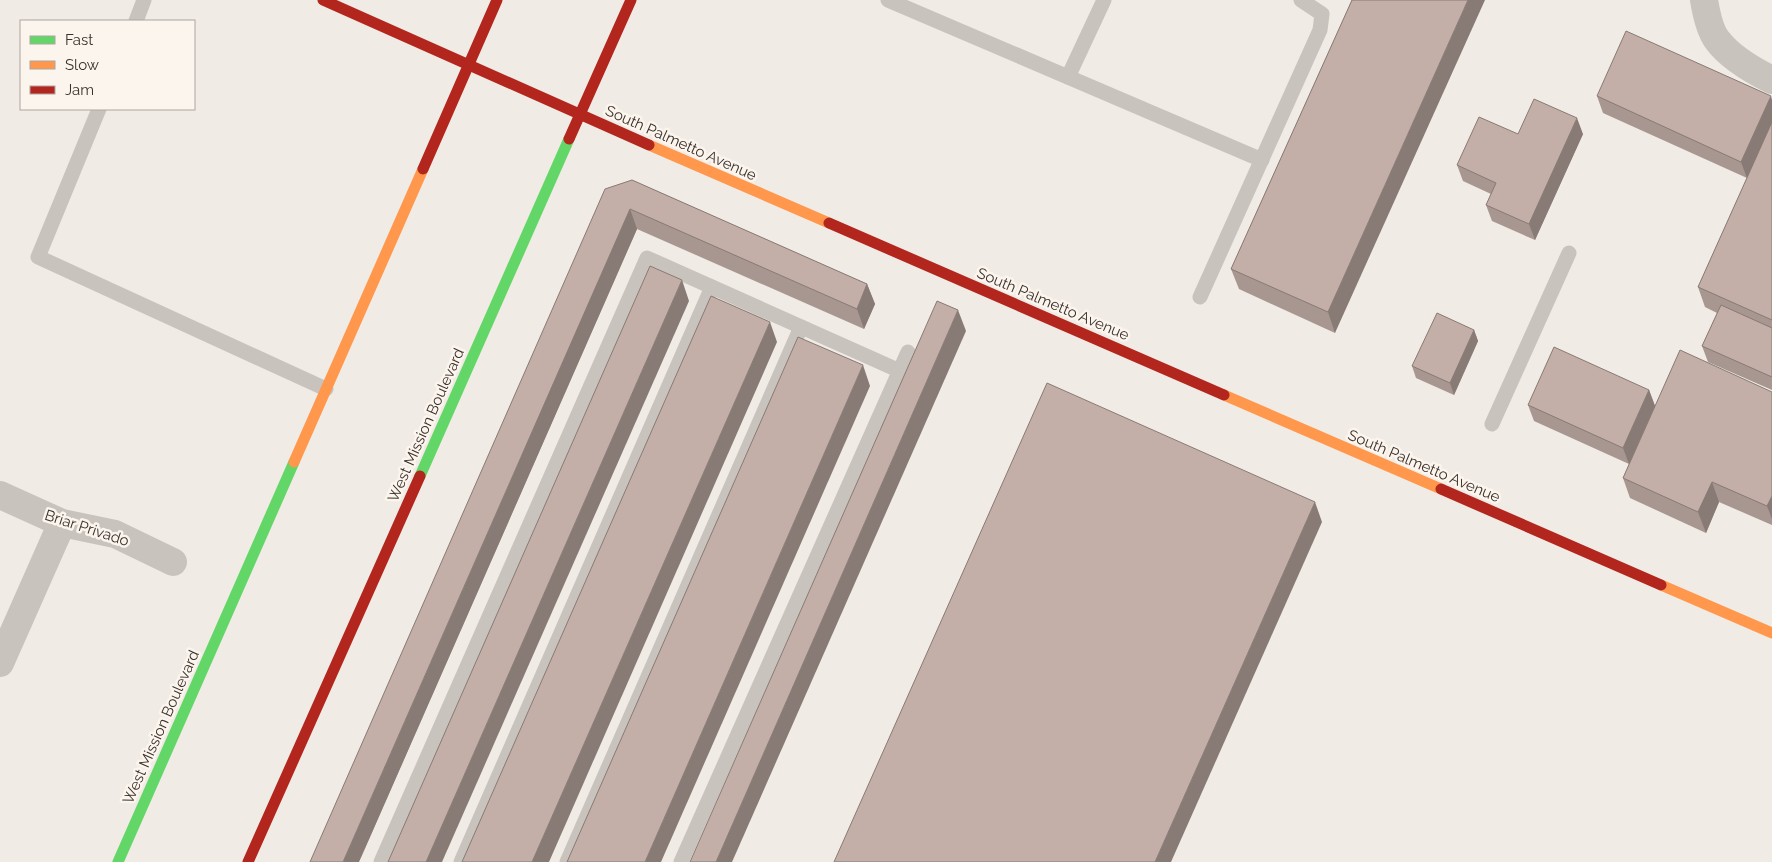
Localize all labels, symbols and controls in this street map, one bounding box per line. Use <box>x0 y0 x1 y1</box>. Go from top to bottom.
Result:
legend <box>20 20 195 110</box>
text: Fast <box>65 31 93 49</box>
text: Slow <box>65 56 99 74</box>
text: Jam <box>65 81 94 99</box>
street label: South Palmetto Avenue <box>603 102 759 185</box>
street label: South Palmetto Avenue <box>974 264 1132 344</box>
street label: West Mission Boulevard <box>384 345 468 505</box>
street label: South Palmetto Avenue <box>1345 426 1503 506</box>
street label: Briar Privado <box>43 506 131 550</box>
street label: West Mission Boulevard <box>119 647 203 807</box>

